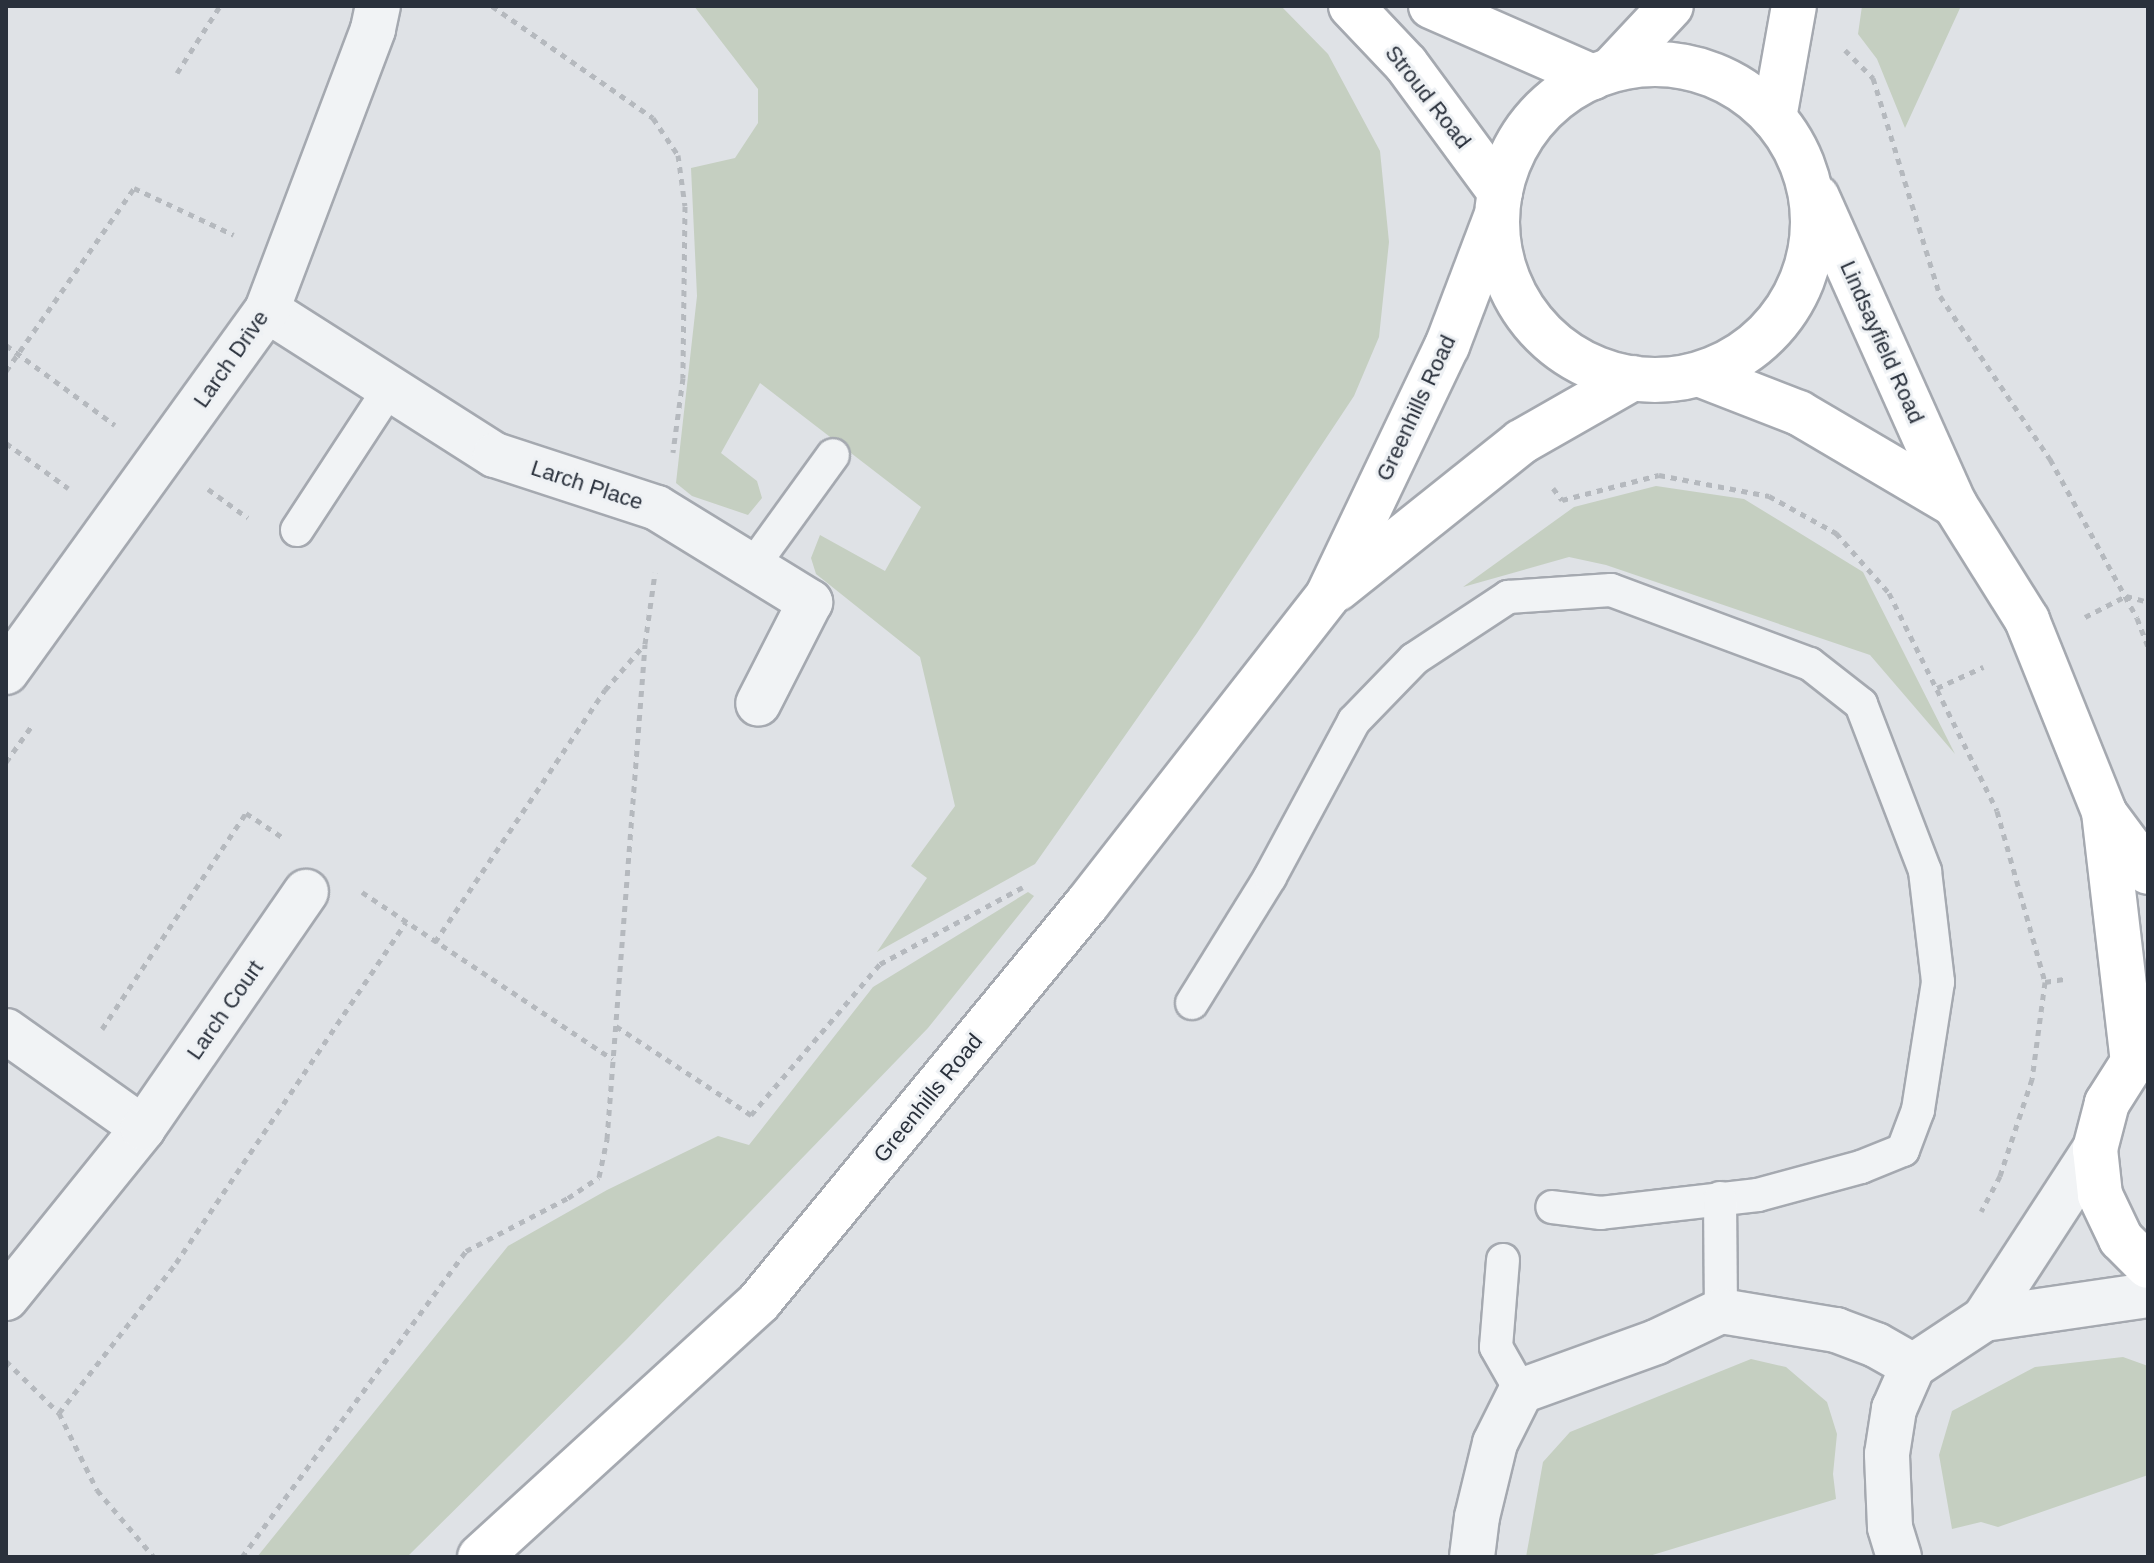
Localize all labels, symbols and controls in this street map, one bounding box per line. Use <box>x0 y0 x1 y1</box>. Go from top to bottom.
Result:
street label: Stroud Road <box>1380 40 1476 154</box>
street label: Lindsayfield Road <box>1834 257 1930 427</box>
street label: Larch Drive <box>188 305 274 413</box>
street label: Greenhills Road <box>1371 331 1461 485</box>
street label: Larch Place <box>528 454 646 516</box>
street label: Larch Court <box>181 955 269 1065</box>
street label: Greenhills Road <box>868 1028 988 1168</box>

